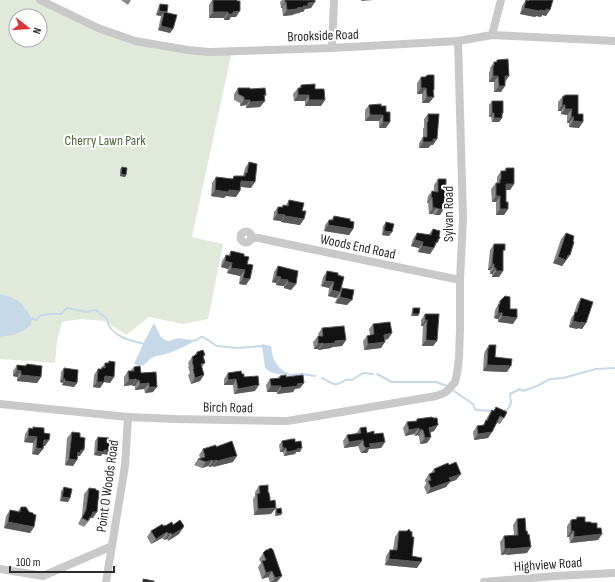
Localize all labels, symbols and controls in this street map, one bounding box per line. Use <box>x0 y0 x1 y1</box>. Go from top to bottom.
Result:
north arrow <box>8 8 48 48</box>
text: N <box>30 26 44 36</box>
street label: Brookside Road <box>287 26 359 45</box>
park label: Cherry Lawn Park <box>64 132 146 149</box>
street label: Sylvan Road <box>440 186 457 242</box>
street label: Woods End Road <box>319 230 397 263</box>
street label: Birch Road <box>203 399 253 416</box>
street label: Point O Woods Road <box>93 439 122 533</box>
scale bar <box>10 548 114 574</box>
street label: Highview Road <box>513 554 583 575</box>
text: 100 m <box>16 555 41 570</box>

